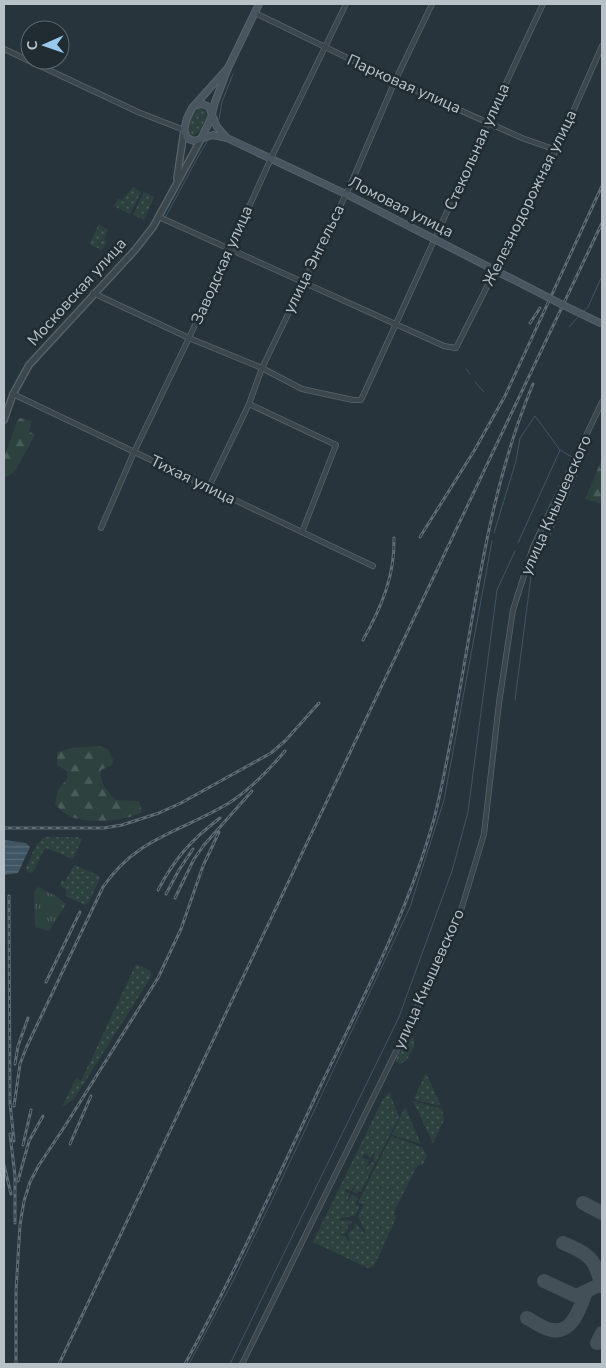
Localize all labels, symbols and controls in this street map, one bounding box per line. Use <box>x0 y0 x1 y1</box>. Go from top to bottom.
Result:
north arrow <box>20 20 70 70</box>
text: С <box>23 40 42 51</box>
street label: Парковая улица <box>344 49 464 119</box>
street label: Стекольная улица <box>439 80 515 214</box>
street label: Железнодорожная улица <box>478 106 582 290</box>
street label: Ломовая улица <box>345 171 457 243</box>
street label: улица Энгельса <box>278 201 350 317</box>
street label: Заводская улица <box>186 202 258 328</box>
street label: Московская улица <box>22 233 132 351</box>
street label: улица Кнышевского <box>515 431 597 579</box>
street label: Тихая улица <box>147 450 239 510</box>
street label: улица Кнышевского <box>388 905 470 1053</box>

